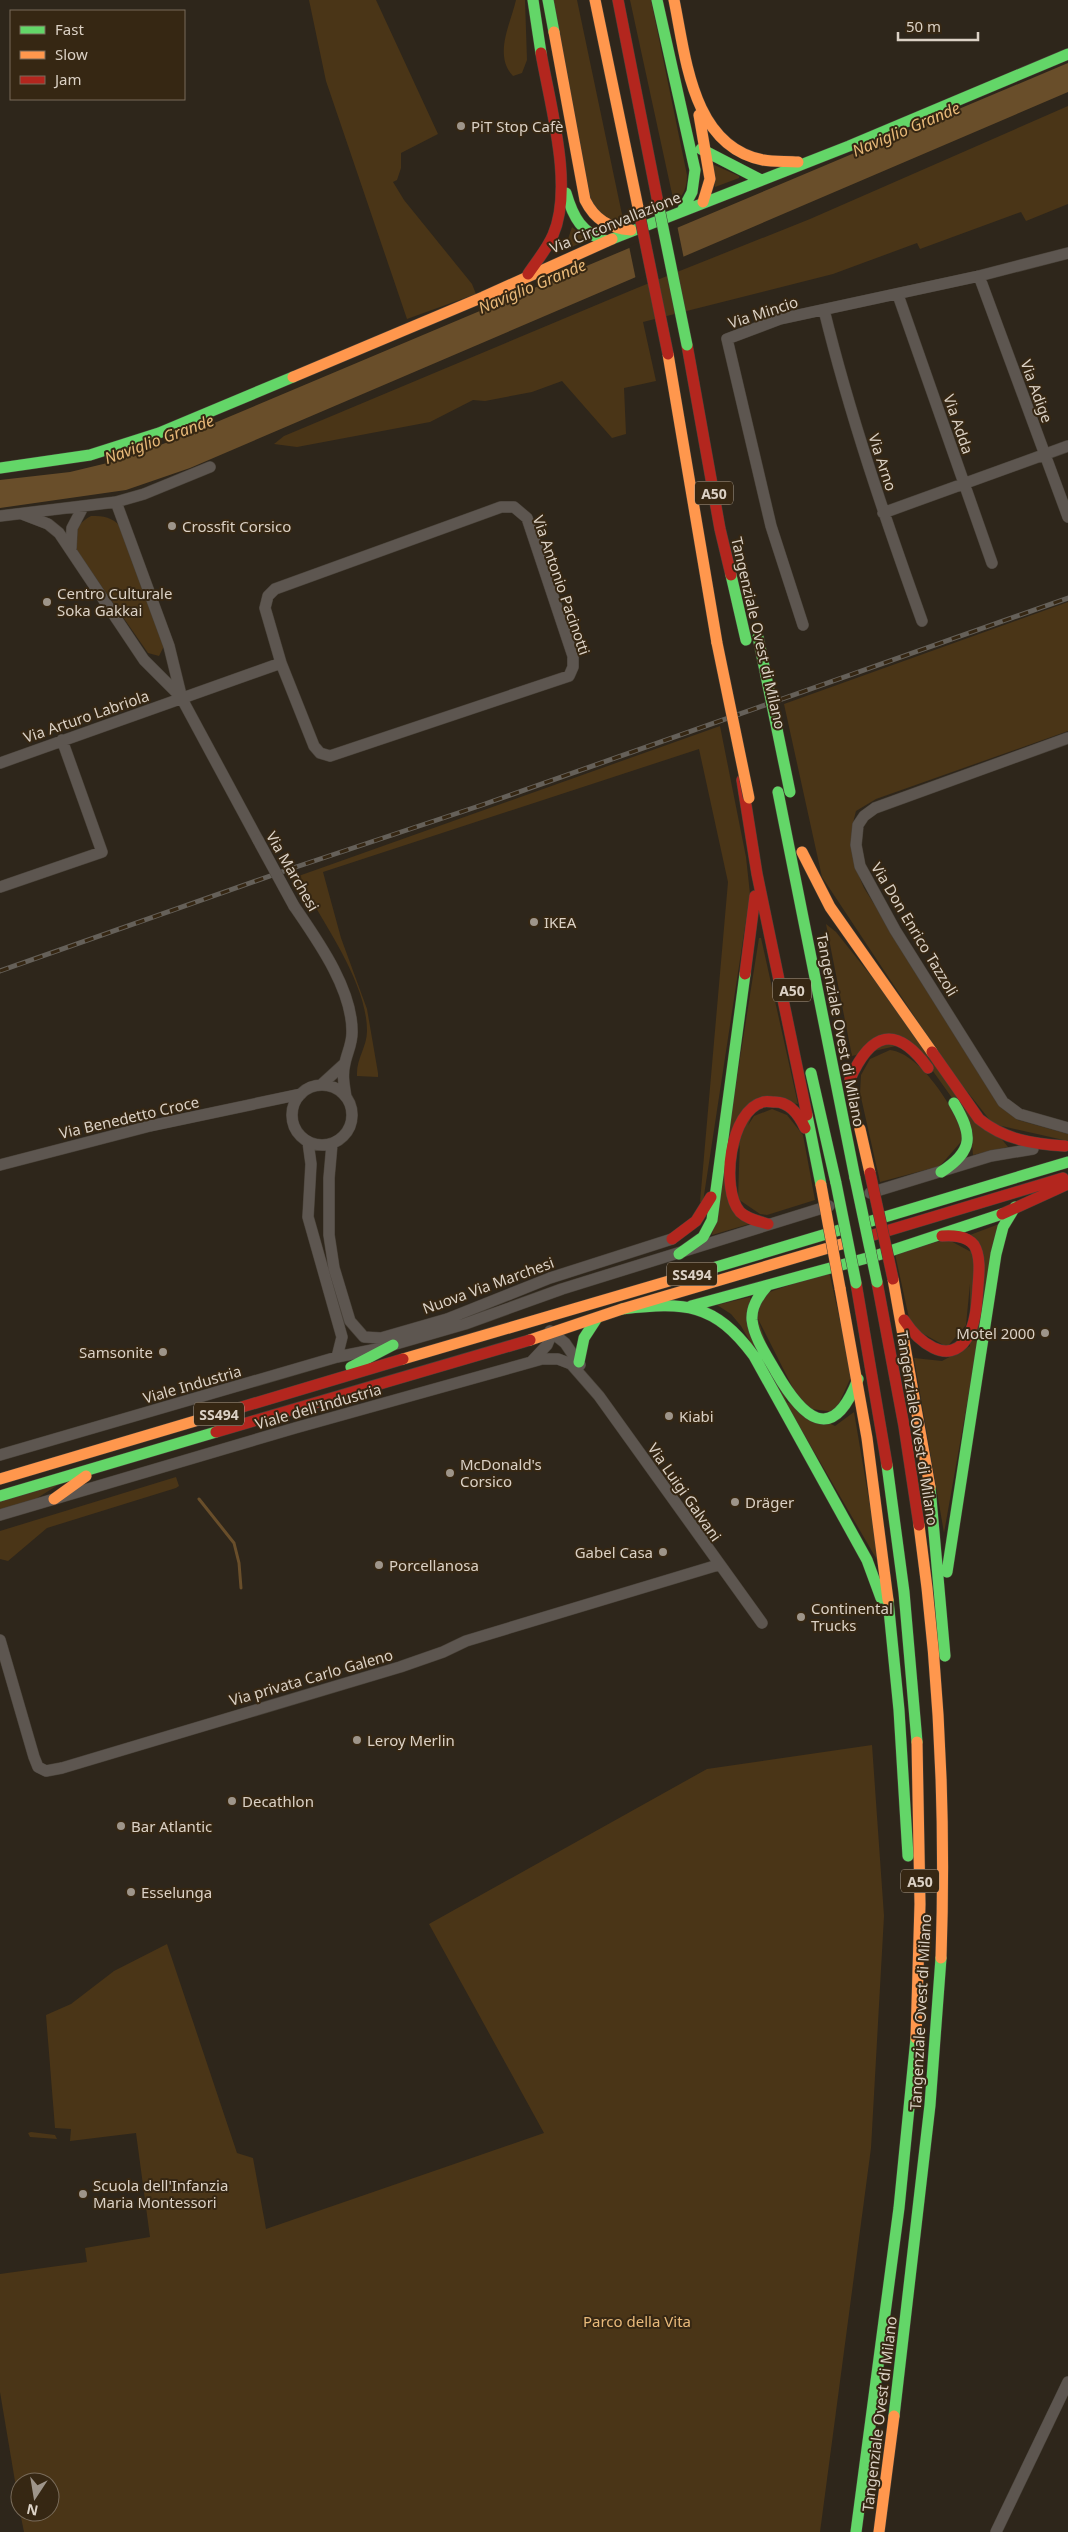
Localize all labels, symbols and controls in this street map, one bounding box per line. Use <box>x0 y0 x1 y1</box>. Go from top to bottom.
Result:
legend <box>10 10 185 100</box>
scale bar <box>898 10 978 42</box>
text: 50 m <box>906 16 941 36</box>
text: Fast <box>55 19 84 39</box>
text: Slow <box>55 44 88 64</box>
text: Jam <box>53 69 82 89</box>
water label: Naviglio Grande <box>849 96 963 162</box>
place label: PiT Stop Cafè <box>471 116 564 136</box>
marker: PiT Stop Cafè <box>455 120 467 132</box>
street label: Via Circonvallazione <box>546 187 684 257</box>
water label: Naviglio Grande <box>475 253 589 319</box>
street label: Via Mincio <box>726 291 800 333</box>
street label: Via Adige <box>1016 357 1058 425</box>
street label: Via Adda <box>940 392 978 456</box>
water label: Naviglio Grande <box>101 409 217 469</box>
street label: Via Arno <box>864 431 902 493</box>
road number: A50 <box>695 482 733 504</box>
street label: Via Antonio Pacinotti <box>529 513 595 657</box>
place label: Crossfit Corsico <box>182 516 291 536</box>
marker: Crossfit Corsico <box>166 520 178 532</box>
street label: Tangenziale Ovest di Milano <box>727 535 791 731</box>
place label: Centro Culturale Soka Gakkai <box>57 583 172 620</box>
marker: Centro Culturale Soka Gakkai <box>41 596 53 608</box>
street label: Via Arturo Labriola <box>21 685 151 747</box>
street label: Via Marchesi <box>262 827 324 915</box>
street label: Via Don Enrico Tazzoli <box>867 858 963 1000</box>
place label: IKEA <box>544 912 577 932</box>
marker: IKEA <box>528 916 540 928</box>
street label: Tangenziale Ovest di Milano <box>812 932 870 1128</box>
road number: A50 <box>773 978 811 1002</box>
street label: Via Benedetto Croce <box>57 1091 201 1143</box>
street label: Nuova Via Marchesi <box>420 1252 556 1318</box>
road number: SS494 <box>667 1262 717 1286</box>
place label: Motel 2000 <box>956 1323 1035 1343</box>
marker: Motel 2000 <box>1039 1327 1051 1339</box>
street label: Tangenziale Ovest di Milano <box>893 1329 943 1527</box>
place label: Samsonite <box>79 1342 153 1362</box>
marker: Samsonite <box>157 1346 169 1358</box>
street label: Viale Industria <box>140 1360 244 1408</box>
street label: Viale dell'Industria <box>253 1378 383 1434</box>
road number: SS494 <box>194 1402 244 1426</box>
place label: Kiabi <box>679 1406 714 1426</box>
marker: Kiabi <box>663 1410 675 1422</box>
street label: Via Luigi Galvani <box>644 1439 726 1545</box>
place label: McDonald's Corsico <box>460 1454 542 1491</box>
marker: McDonald's Corsico <box>444 1467 456 1479</box>
place label: Dräger <box>745 1492 794 1512</box>
marker: Dräger <box>729 1496 741 1508</box>
place label: Gabel Casa <box>575 1542 653 1562</box>
marker: Gabel Casa <box>657 1546 669 1558</box>
place label: Porcellanosa <box>389 1555 479 1575</box>
marker: Porcellanosa <box>373 1559 385 1571</box>
place label: Continental Trucks <box>811 1598 893 1635</box>
marker: Continental Trucks <box>795 1611 807 1623</box>
street label: Via privata Carlo Galeno <box>227 1644 395 1710</box>
place label: Leroy Merlin <box>367 1730 455 1750</box>
marker: Leroy Merlin <box>351 1734 363 1746</box>
place label: Decathlon <box>242 1791 314 1811</box>
marker: Decathlon <box>226 1795 238 1807</box>
place label: Bar Atlantic <box>131 1816 212 1836</box>
marker: Bar Atlantic <box>115 1820 127 1832</box>
road number: A50 <box>901 1870 939 1892</box>
place label: Esselunga <box>141 1882 212 1902</box>
marker: Esselunga <box>125 1886 137 1898</box>
street label: Tangenziale Ovest di Milano <box>905 1913 935 2111</box>
place label: Scuola dell'Infanzia Maria Montessori <box>93 2175 228 2212</box>
marker: Scuola dell'Infanzia Maria Montessori <box>77 2188 89 2200</box>
park label: Parco della Vita <box>583 2311 691 2331</box>
street label: Tangenziale Ovest di Milano <box>857 2315 901 2513</box>
north arrow <box>10 2472 60 2522</box>
text: N <box>25 2500 40 2521</box>

